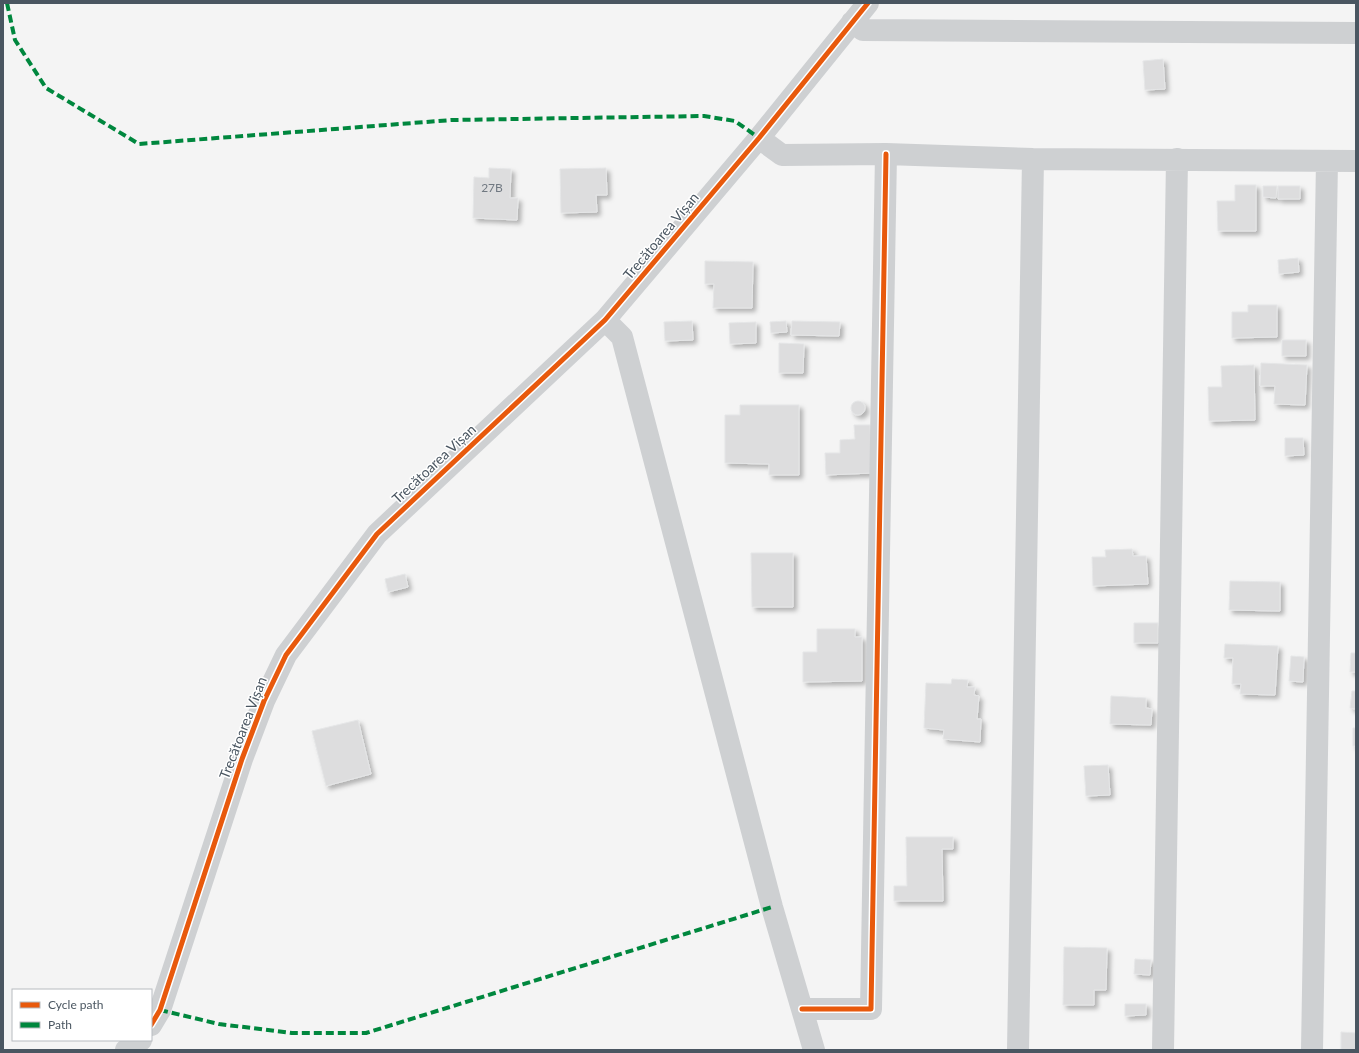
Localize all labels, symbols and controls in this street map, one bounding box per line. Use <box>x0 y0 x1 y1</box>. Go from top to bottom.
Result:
house number: 27B <box>481 180 503 195</box>
street label: Trecătoarea Vișan <box>619 189 702 283</box>
street label: Trecătoarea Vișan <box>388 420 479 507</box>
street label: Trecătoarea Vișan <box>215 674 270 781</box>
legend <box>12 989 152 1041</box>
text: Cycle path <box>48 997 103 1012</box>
text: Path <box>48 1017 72 1032</box>

